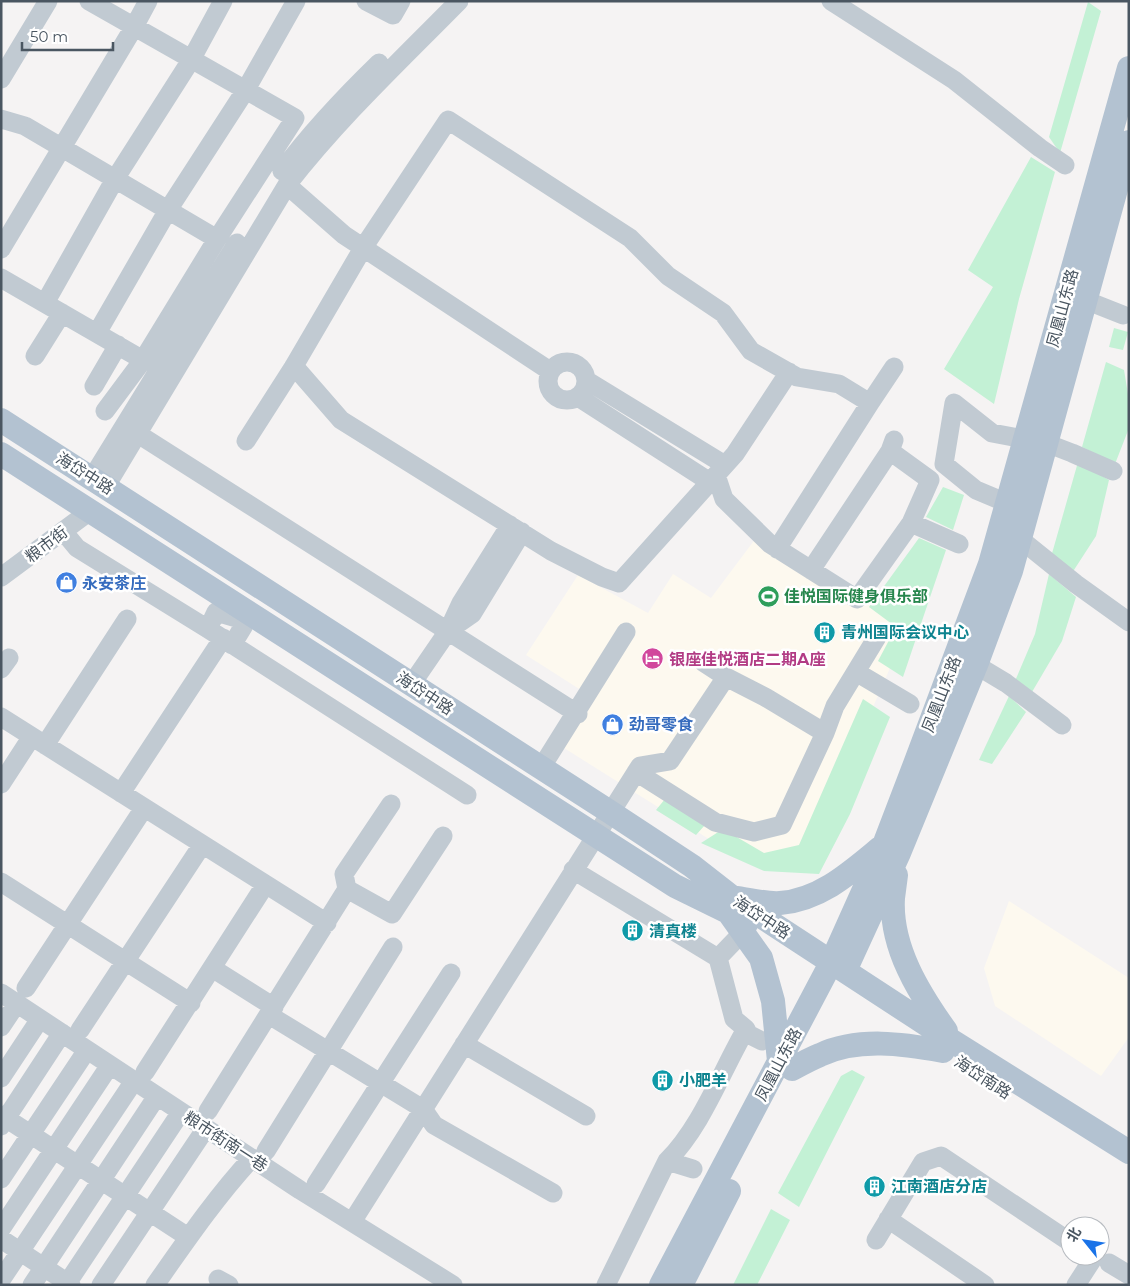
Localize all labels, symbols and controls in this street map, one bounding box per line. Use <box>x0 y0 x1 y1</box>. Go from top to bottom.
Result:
scale bar <box>22 20 114 52</box>
text: 50 m <box>30 27 68 46</box>
street label: 凤凰山东路 <box>1043 267 1082 349</box>
street label: 海岱中路 <box>53 448 117 498</box>
street label: 粮市街 <box>21 522 71 566</box>
shop icon: 永安茶庄 <box>54 571 78 595</box>
place label: 永安茶庄 <box>82 574 146 593</box>
sports icon: 佳悦国际健身俱乐部 <box>756 584 780 608</box>
place label: 佳悦国际健身俱乐部 <box>784 587 928 606</box>
building icon: 青州国际会议中心 <box>813 620 837 644</box>
place label: 青州国际会议中心 <box>841 623 969 642</box>
hotel icon: 银座佳悦酒店二期A座 <box>641 647 665 671</box>
place label: 银座佳悦酒店二期A座 <box>669 650 825 669</box>
street label: 凤凰山东路 <box>918 653 965 735</box>
street label: 海岱中路 <box>393 668 457 719</box>
shop icon: 劲哥零食 <box>601 712 625 736</box>
place label: 劲哥零食 <box>629 715 694 734</box>
street label: 海岱中路 <box>730 892 794 943</box>
building icon: 清真楼 <box>621 919 645 943</box>
place label: 清真楼 <box>649 922 697 941</box>
street label: 凤凰山东路 <box>751 1024 806 1104</box>
street label: 海岱南路 <box>951 1052 1015 1103</box>
building icon: 小肥羊 <box>651 1068 675 1092</box>
place label: 小肥羊 <box>679 1071 727 1090</box>
street label: 粮市街南一巷 <box>180 1107 271 1176</box>
building icon: 江南酒店分店 <box>863 1174 887 1198</box>
place label: 江南酒店分店 <box>891 1177 987 1196</box>
north arrow <box>1060 1216 1110 1266</box>
text: 北 <box>1062 1224 1085 1245</box>

